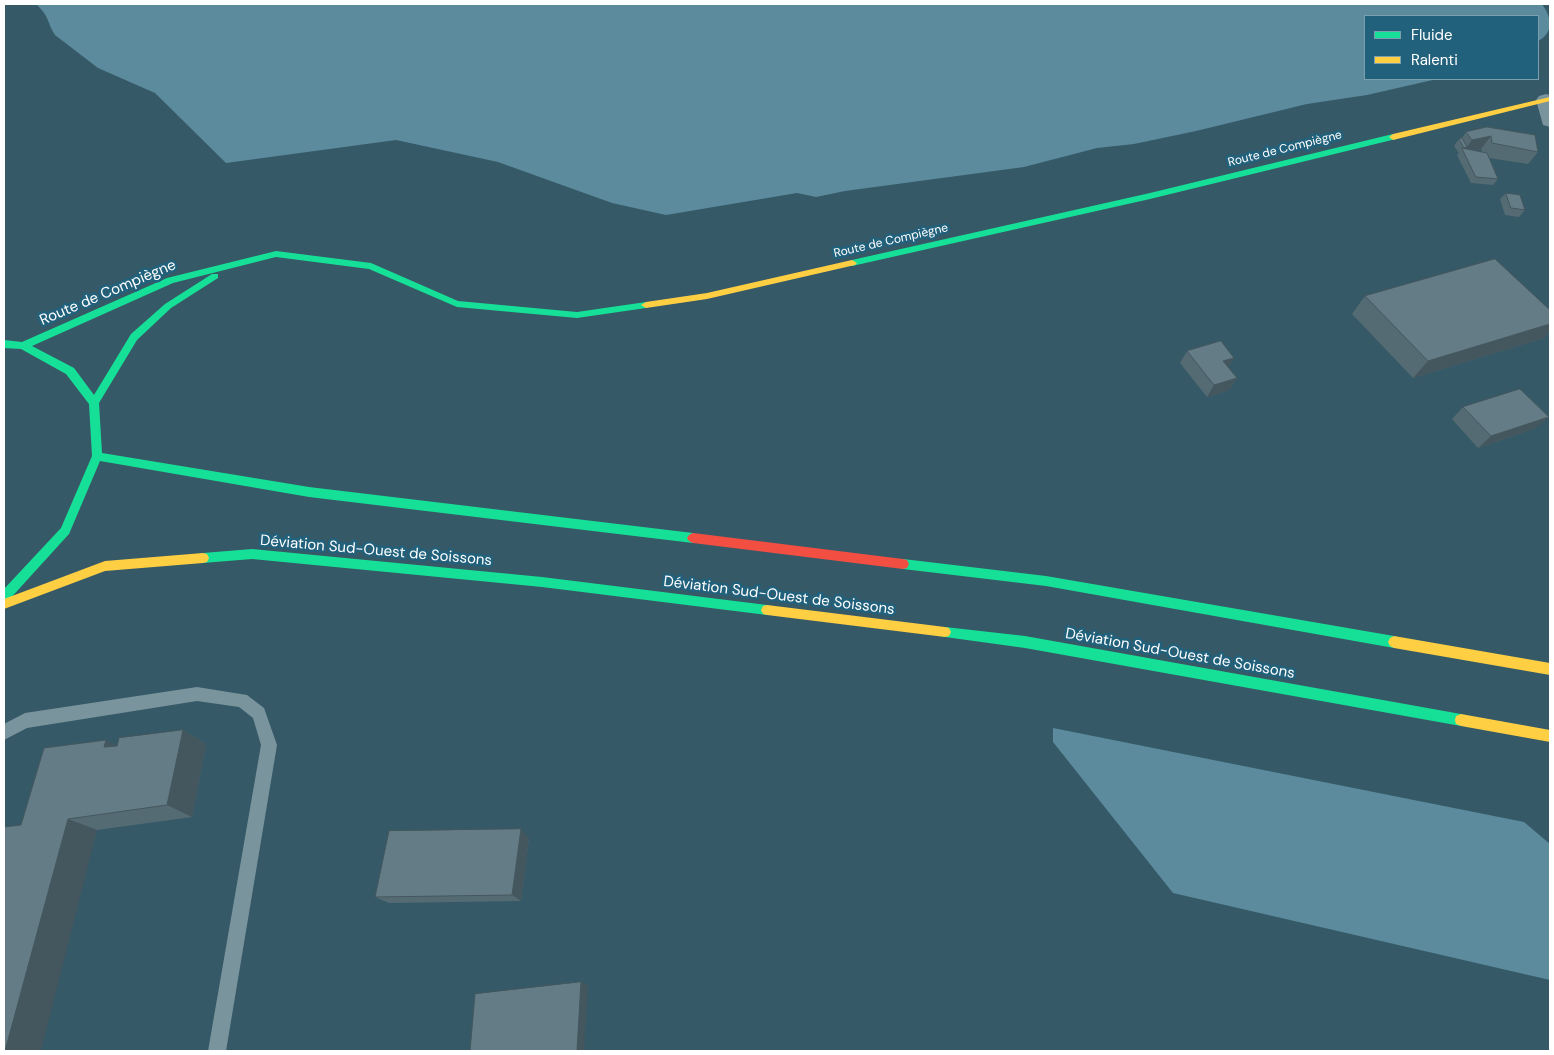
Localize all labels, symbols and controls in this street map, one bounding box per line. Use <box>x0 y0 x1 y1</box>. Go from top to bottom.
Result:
legend <box>1364 15 1539 80</box>
text: Fluide <box>1411 25 1453 45</box>
text: Ralenti <box>1411 50 1458 70</box>
street label: Route de Compiègne <box>1227 128 1343 170</box>
street label: Route de Compiègne <box>832 221 950 261</box>
street label: Route de Compiègne <box>37 256 179 330</box>
street label: Déviation Sud-Ouest de Soissons <box>259 532 493 570</box>
street label: Déviation Sud-Ouest de Soissons <box>662 573 896 619</box>
street label: Déviation Sud-Ouest de Soissons <box>1064 625 1296 683</box>

